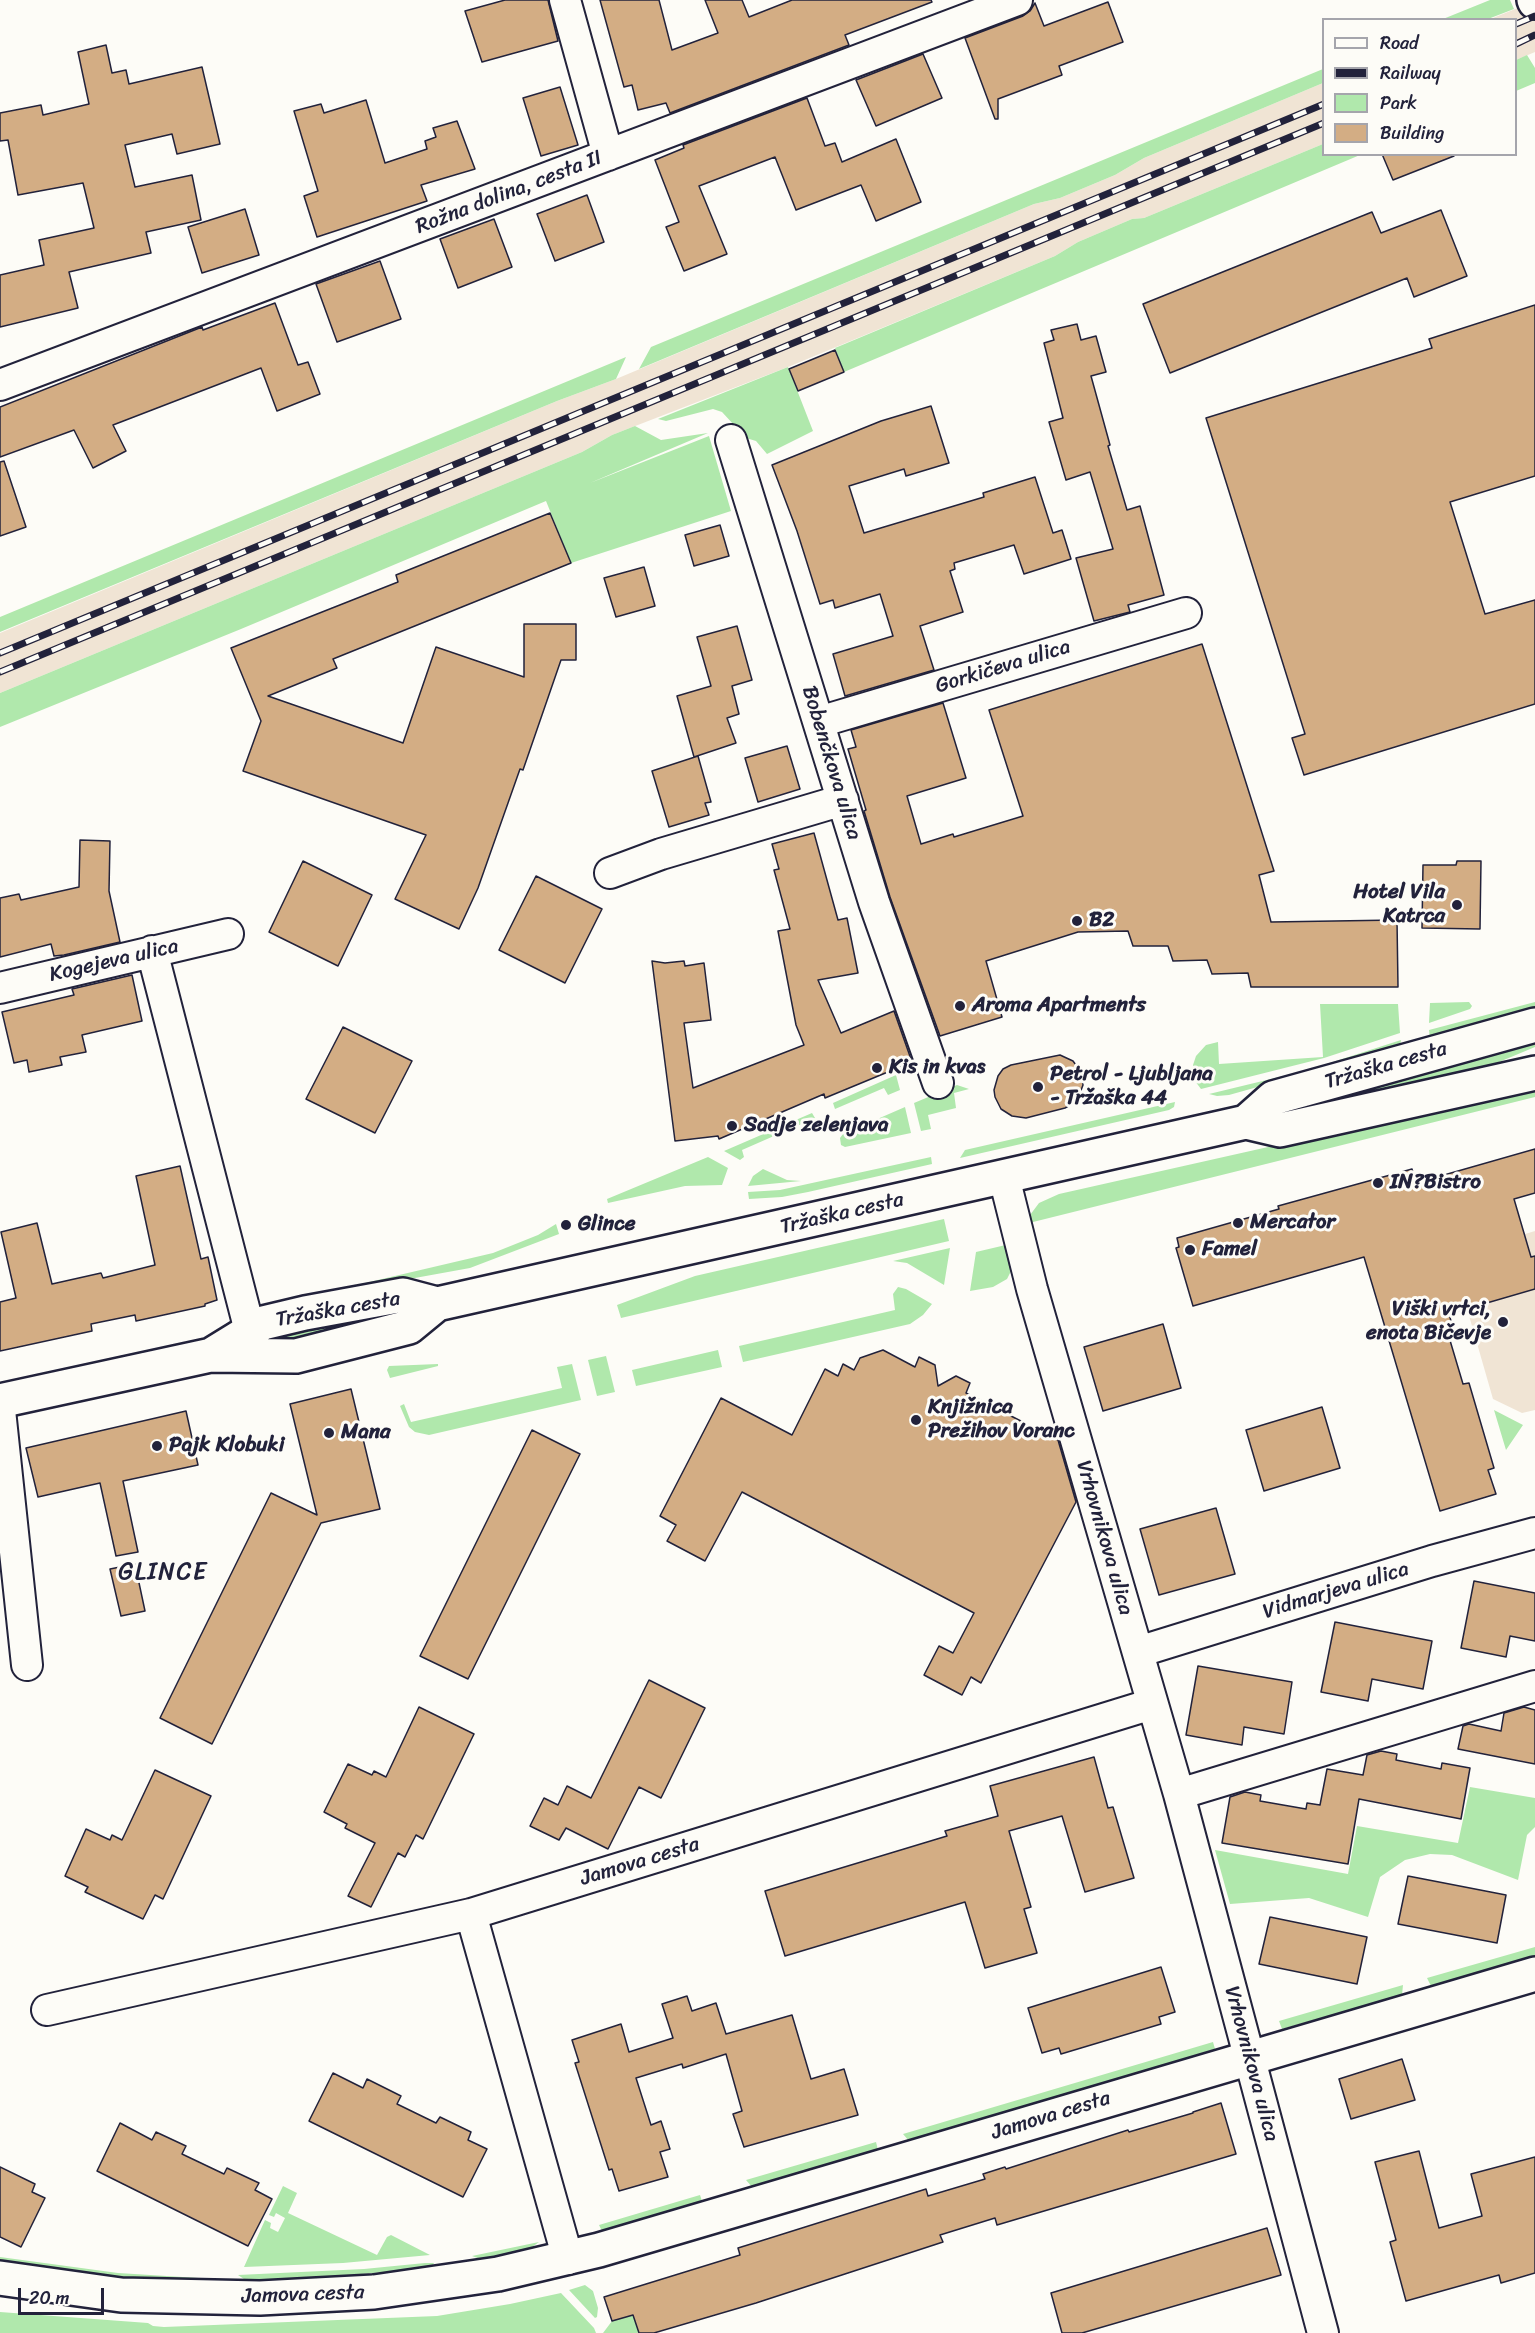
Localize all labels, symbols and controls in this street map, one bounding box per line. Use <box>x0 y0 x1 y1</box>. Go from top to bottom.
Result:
legend <box>1322 18 1517 156</box>
text: Road <box>1380 27 1419 59</box>
text: Railway <box>1380 57 1441 89</box>
text: Park <box>1380 87 1417 119</box>
text: Building <box>1380 117 1444 149</box>
street label: Rožna dolina, cesta II <box>412 146 606 240</box>
street label: Gorkičeva ulica <box>933 635 1073 699</box>
street label: Bobenčkova ulica <box>796 683 866 843</box>
place label: Hotel Vila Katrca <box>1353 880 1445 930</box>
marker: Hotel Vila Katrca <box>1450 898 1464 912</box>
place label: B2 <box>1089 908 1114 934</box>
marker: B2 <box>1070 914 1084 928</box>
street label: Kogejeva ulica <box>47 934 181 988</box>
place label: Aroma Apartments <box>972 993 1146 1019</box>
marker: Aroma Apartments <box>953 999 967 1013</box>
street label: Tržaška cesta <box>1322 1037 1450 1095</box>
place label: Kis in kvas <box>889 1055 985 1081</box>
marker: Kis in kvas <box>870 1061 884 1075</box>
place label: Petrol - Ljubljana - Tržaška 44 <box>1050 1062 1213 1112</box>
marker: Petrol - Ljubljana - Tržaška 44 <box>1031 1080 1045 1094</box>
place label: Sadje zelenjava <box>744 1113 889 1139</box>
marker: Sadje zelenjava <box>725 1119 739 1133</box>
place label: IN?Bistro <box>1390 1170 1481 1196</box>
marker: IN?Bistro <box>1371 1176 1385 1190</box>
street label: Tržaška cesta <box>778 1188 906 1240</box>
place label: Mercator <box>1250 1210 1335 1236</box>
place label: Glince <box>578 1212 635 1238</box>
marker: Mercator <box>1231 1216 1245 1230</box>
marker: Glince <box>559 1218 573 1232</box>
place label: Famel <box>1202 1237 1257 1263</box>
marker: Famel <box>1183 1243 1197 1257</box>
street label: Tržaška cesta <box>274 1287 402 1333</box>
place label: Viški vrtci, enota Bičevje <box>1366 1297 1491 1347</box>
marker: Viški vrtci, enota Bičevje <box>1496 1315 1510 1329</box>
place label: Knjižnica Prežihov Voranc <box>928 1395 1075 1445</box>
marker: Knjižnica Prežihov Voranc <box>909 1413 923 1427</box>
place label: Mana <box>341 1420 391 1446</box>
marker: Mana <box>322 1426 336 1440</box>
place label: Pajk Klobuki <box>169 1433 285 1459</box>
marker: Pajk Klobuki <box>150 1439 164 1453</box>
street label: Vrhovnikova ulica <box>1070 1458 1138 1618</box>
street label: Vidmarjeva ulica <box>1260 1557 1412 1625</box>
district label: GLINCE <box>118 1559 208 1587</box>
street label: Jamova cesta <box>578 1832 702 1892</box>
street label: Vrhovnikova ulica <box>1218 1984 1284 2144</box>
street label: Jamova cesta <box>989 2086 1113 2146</box>
scale bar <box>21 2276 106 2314</box>
street label: Jamova cesta <box>241 2280 365 2310</box>
text: 20 m <box>29 2282 69 2314</box>

